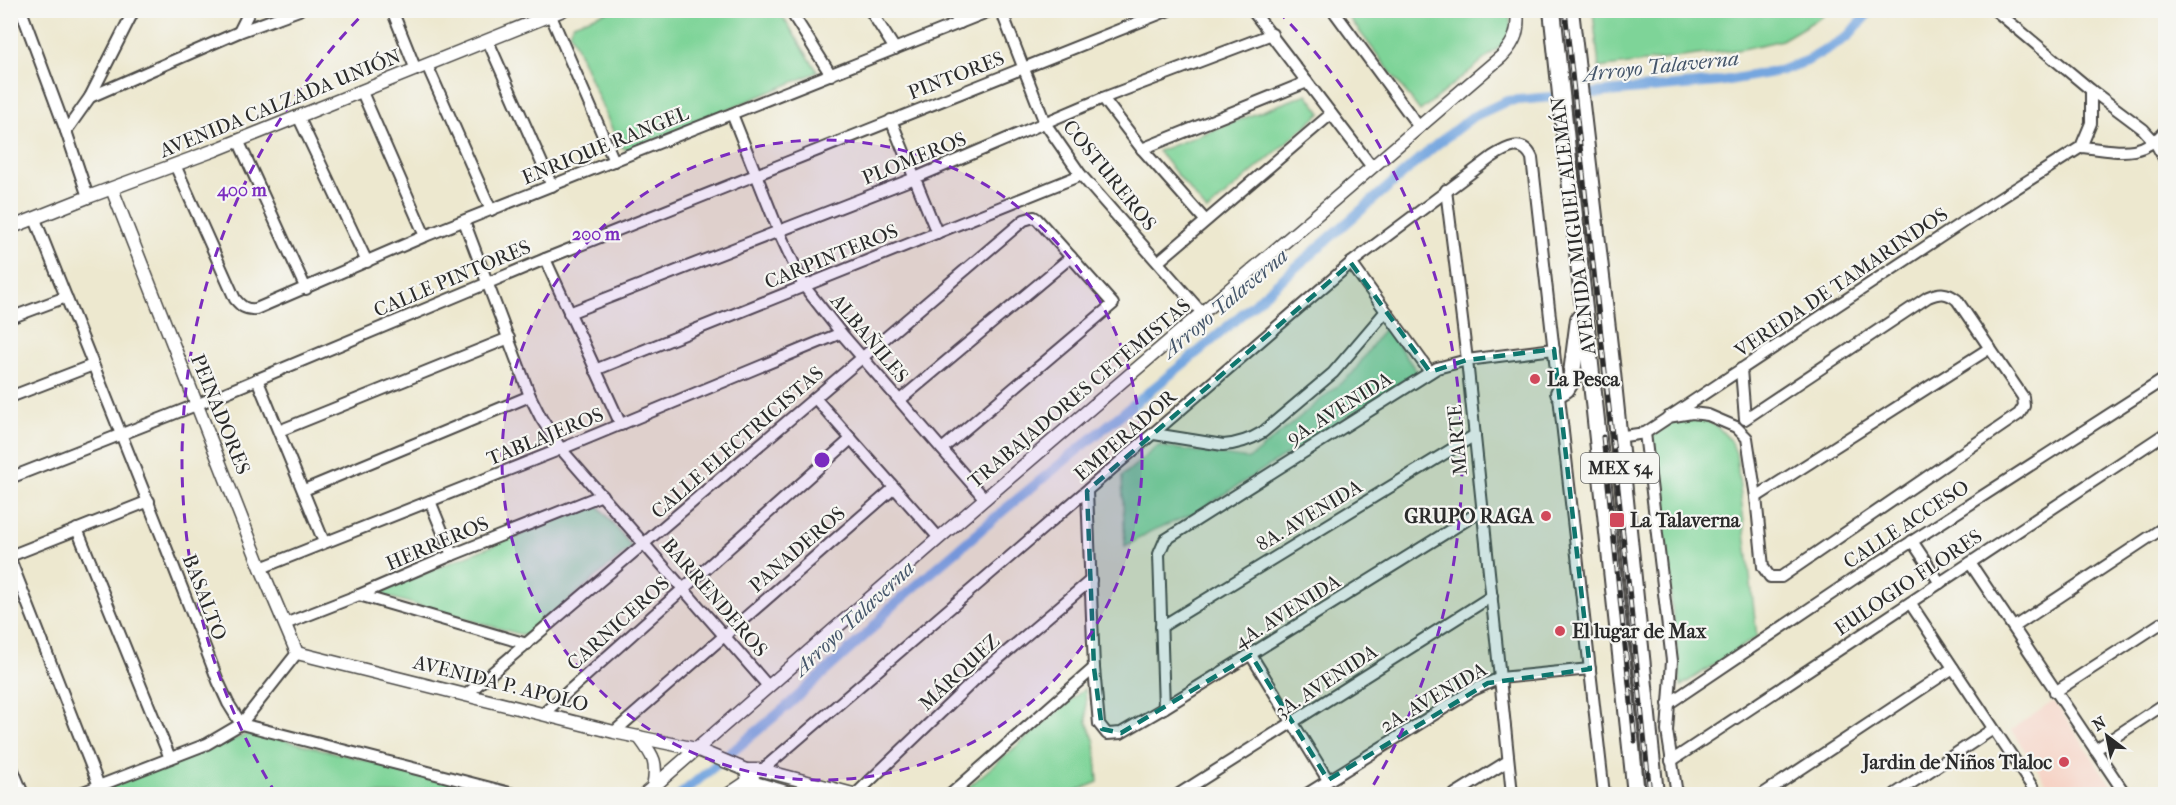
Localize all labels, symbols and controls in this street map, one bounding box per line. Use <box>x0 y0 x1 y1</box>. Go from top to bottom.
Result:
street label: AVENIDA CALZADA UNIÓN <box>155 43 404 163</box>
water label: Arroyo Talaverna <box>1579 46 1740 86</box>
street label: PINTORES <box>905 47 1007 104</box>
street label: AVENIDA MIGUEL ALEMÁN <box>1545 96 1601 357</box>
street label: ENRIQUE RANGEL <box>519 102 692 189</box>
street label: COSTUREROS <box>1058 115 1161 235</box>
street label: PLOMEROS <box>859 127 970 190</box>
text: 400 m <box>216 180 268 201</box>
street label: VEREDA DE TAMARINDOS <box>1730 203 1952 363</box>
street label: CARPINTEROS <box>761 219 901 294</box>
text: 200 m <box>572 224 621 245</box>
street label: CALLE PINTORES <box>370 235 534 322</box>
water label: Arroyo Talaverna <box>1155 244 1293 364</box>
street label: ALBAÑILES <box>825 288 914 387</box>
street label: TRABAJADORES CETEMISTAS <box>963 294 1195 493</box>
street label: PEINADORES <box>186 351 255 478</box>
street label: CALLE ELECTRICISTAS <box>647 361 828 523</box>
street label: 9A. AVENIDA <box>1282 366 1397 450</box>
place label: La Pesca <box>1547 368 1620 391</box>
marker: La Pesca <box>1528 372 1542 386</box>
street label: EMPERADOR <box>1070 384 1182 486</box>
street label: TABLAJEROS <box>484 403 607 470</box>
street label: MARTE <box>1443 404 1472 476</box>
centre of rings <box>812 450 832 470</box>
road number: MEX 54 <box>1581 453 1659 483</box>
street label: 8A. AVENIDA <box>1252 474 1367 556</box>
street label: CALLE ACCESO <box>1839 475 1973 574</box>
street label: PANADEROS <box>745 502 850 597</box>
place label: GRUPO RAGA <box>1404 505 1535 528</box>
marker: GRUPO RAGA <box>1539 509 1553 523</box>
place label: La Talaverna <box>1630 509 1741 532</box>
marker: La Talaverna <box>1608 511 1626 529</box>
street label: HERREROS <box>382 512 492 575</box>
street label: EULOGIO FLORES <box>1830 525 1986 640</box>
street label: BARRENDEROS <box>657 533 772 661</box>
street label: BASALTO <box>178 551 231 643</box>
water label: Arroyo Talaverna <box>786 556 919 682</box>
street label: 4A. AVENIDA <box>1230 569 1345 653</box>
street label: CARNICEROS <box>563 572 674 675</box>
place label: El lugar de Max <box>1572 620 1707 643</box>
marker: El lugar de Max <box>1553 624 1567 638</box>
street label: MÁRQUEZ <box>914 628 1005 715</box>
street label: 3A. AVENIDA <box>1271 639 1383 723</box>
street label: AVENIDA P. APOLO <box>410 650 591 716</box>
street label: 2A. AVENIDA <box>1376 657 1492 737</box>
north arrow <box>2077 706 2137 766</box>
text: N <box>2089 712 2110 735</box>
place label: Jardin de Niños Tlaloc <box>1860 751 2052 774</box>
marker: Jardin de Niños Tlaloc <box>2057 755 2071 769</box>

